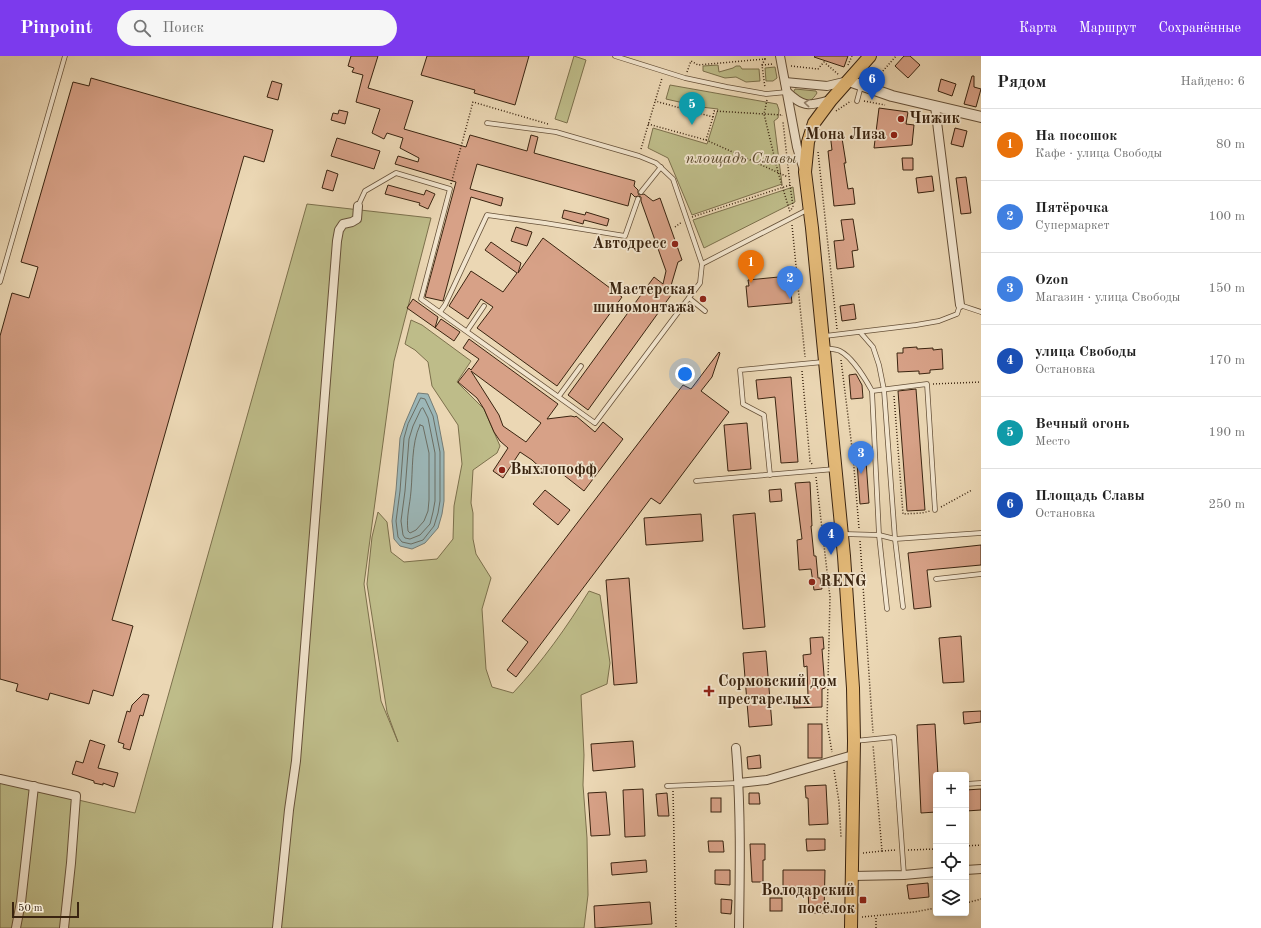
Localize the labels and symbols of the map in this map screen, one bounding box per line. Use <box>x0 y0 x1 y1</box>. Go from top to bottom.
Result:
pin: 6 <box>859 67 885 100</box>
pin: 5 <box>679 92 705 125</box>
one-way arrow <box>804 99 810 108</box>
place label: Чижик <box>909 111 960 127</box>
marker: Чижик <box>896 114 906 124</box>
place label: Мона Лиза <box>805 127 886 143</box>
marker: Мона Лиза <box>889 130 899 140</box>
park label: площадь Славы <box>685 151 797 167</box>
place label: Автодресс <box>592 236 667 252</box>
marker: Автодресс <box>670 239 680 249</box>
pin: 1 <box>738 250 764 283</box>
pin: 2 <box>777 266 803 299</box>
place label: Мастерская шиномонтажа <box>593 282 695 316</box>
marker: Мастерская шиномонтажа <box>698 294 708 304</box>
your location <box>675 364 695 384</box>
pin: 3 <box>848 441 874 474</box>
place label: Выхлопофф <box>510 462 597 478</box>
marker: Выхлопофф <box>497 465 507 475</box>
pin: 4 <box>818 522 844 555</box>
place label: RENG <box>820 574 867 590</box>
marker: RENG <box>807 577 817 587</box>
place label: Сормовский дом престарелых <box>718 674 837 708</box>
marker: Сормовский дом престарелых <box>703 685 715 697</box>
place label: Володарский посёлок <box>761 883 856 917</box>
marker: Володарский посёлок <box>858 895 868 905</box>
scale bar <box>12 900 79 919</box>

